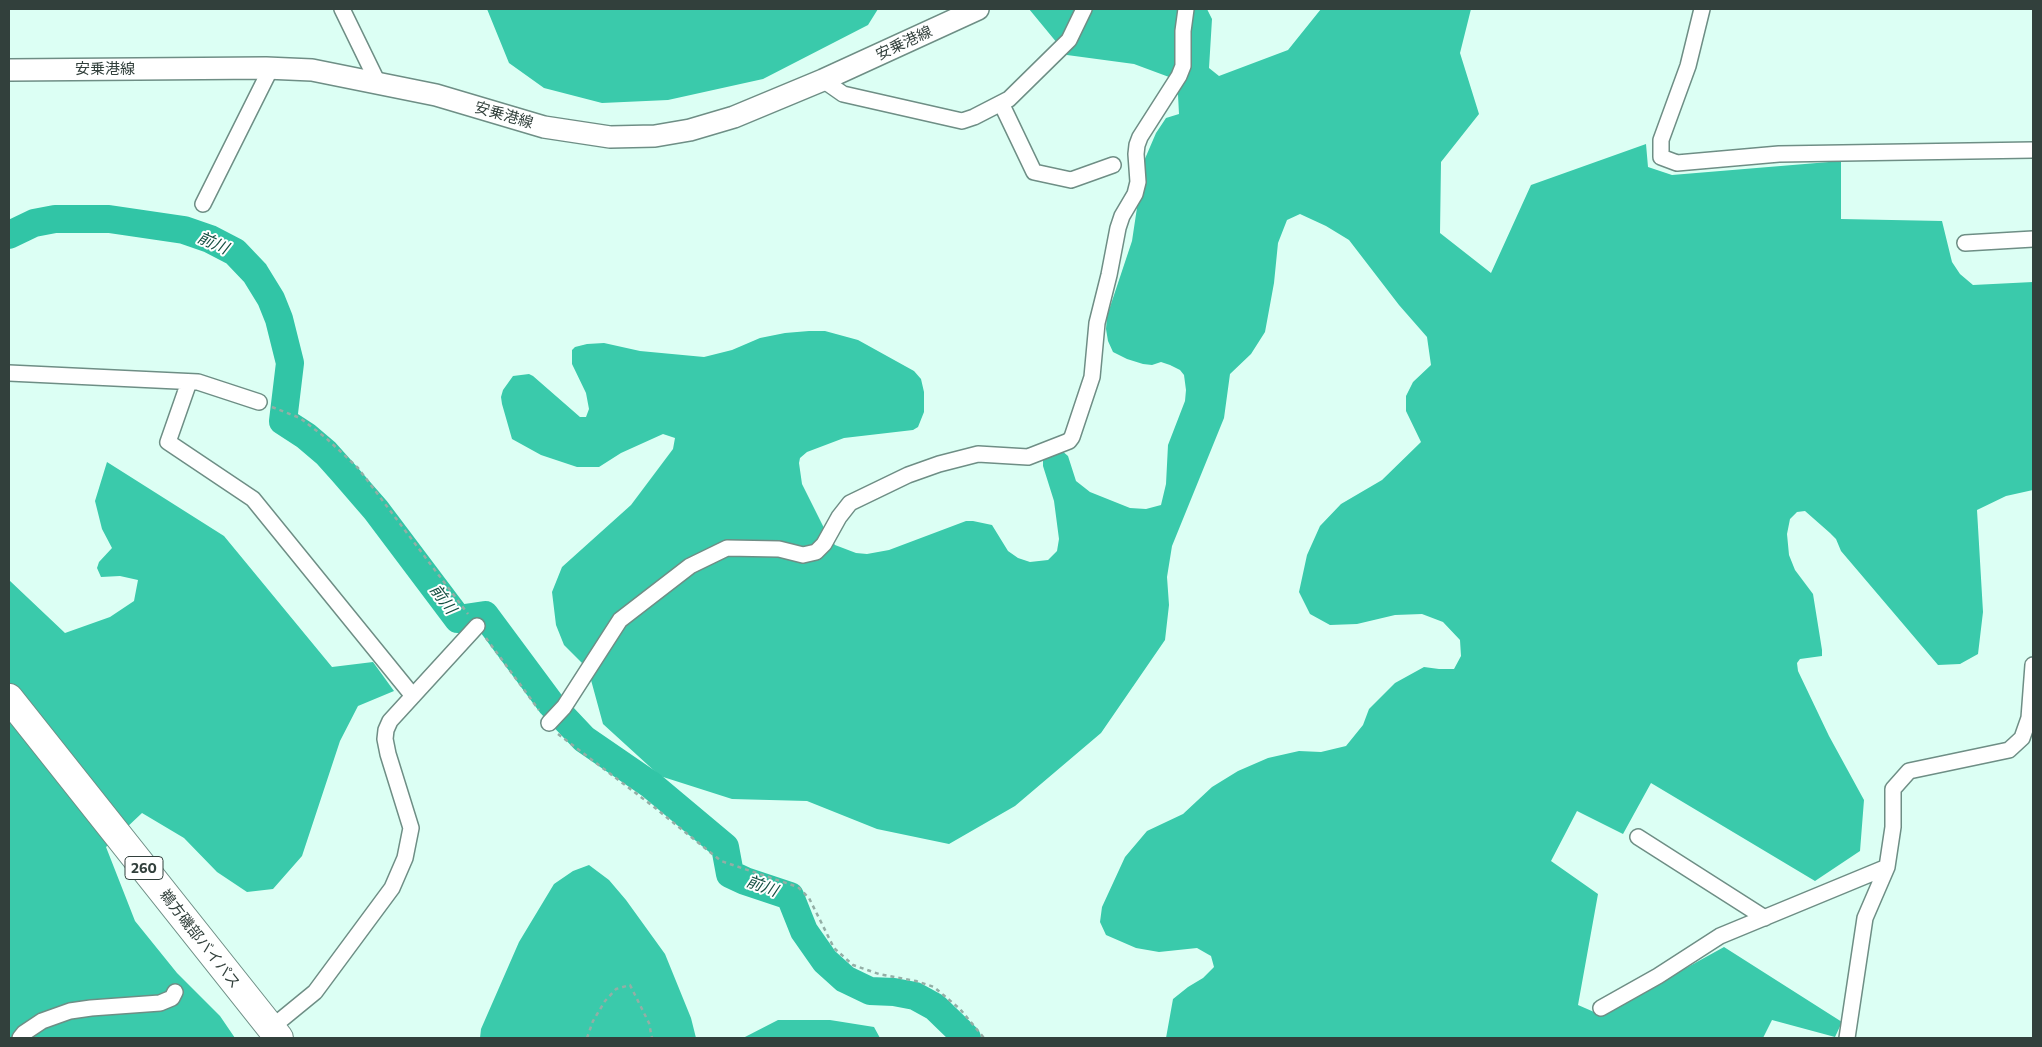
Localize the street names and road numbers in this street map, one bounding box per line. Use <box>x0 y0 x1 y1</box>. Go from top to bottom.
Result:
street label: 安乗港線 <box>873 22 935 64</box>
street label: 安乗港線 <box>75 60 135 78</box>
street label: 安乗港線 <box>473 98 535 132</box>
road number: 260 <box>125 856 163 880</box>
street label: 鵜方磯部バイパス <box>156 886 244 992</box>

